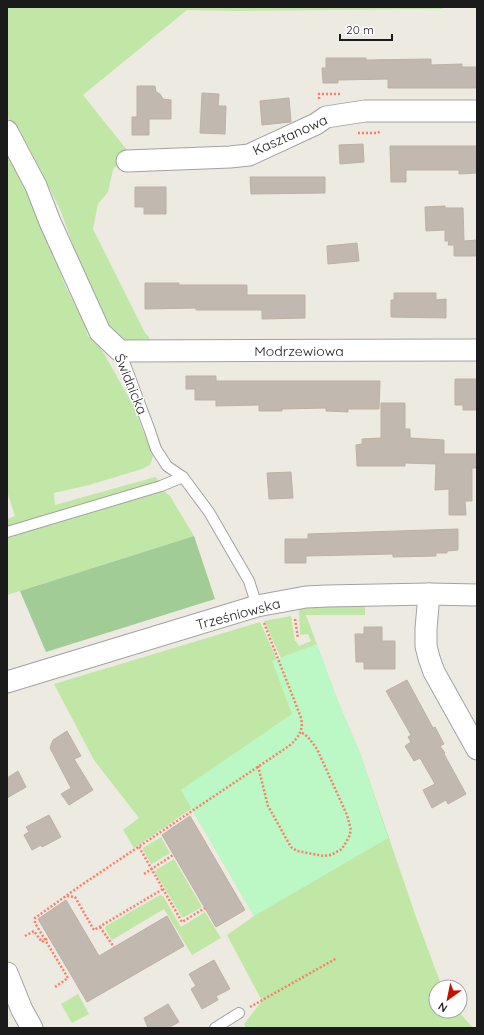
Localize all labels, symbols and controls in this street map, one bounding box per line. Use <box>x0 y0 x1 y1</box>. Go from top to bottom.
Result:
scale bar <box>340 16 392 42</box>
text: 20 m <box>346 22 374 37</box>
street label: Kasztanowa <box>250 110 330 160</box>
street label: Modrzewiowa <box>254 342 344 360</box>
street label: Świdnicka <box>111 351 151 417</box>
street label: Trześniowska <box>194 594 282 634</box>
north arrow <box>428 979 468 1019</box>
text: N <box>435 999 450 1015</box>

